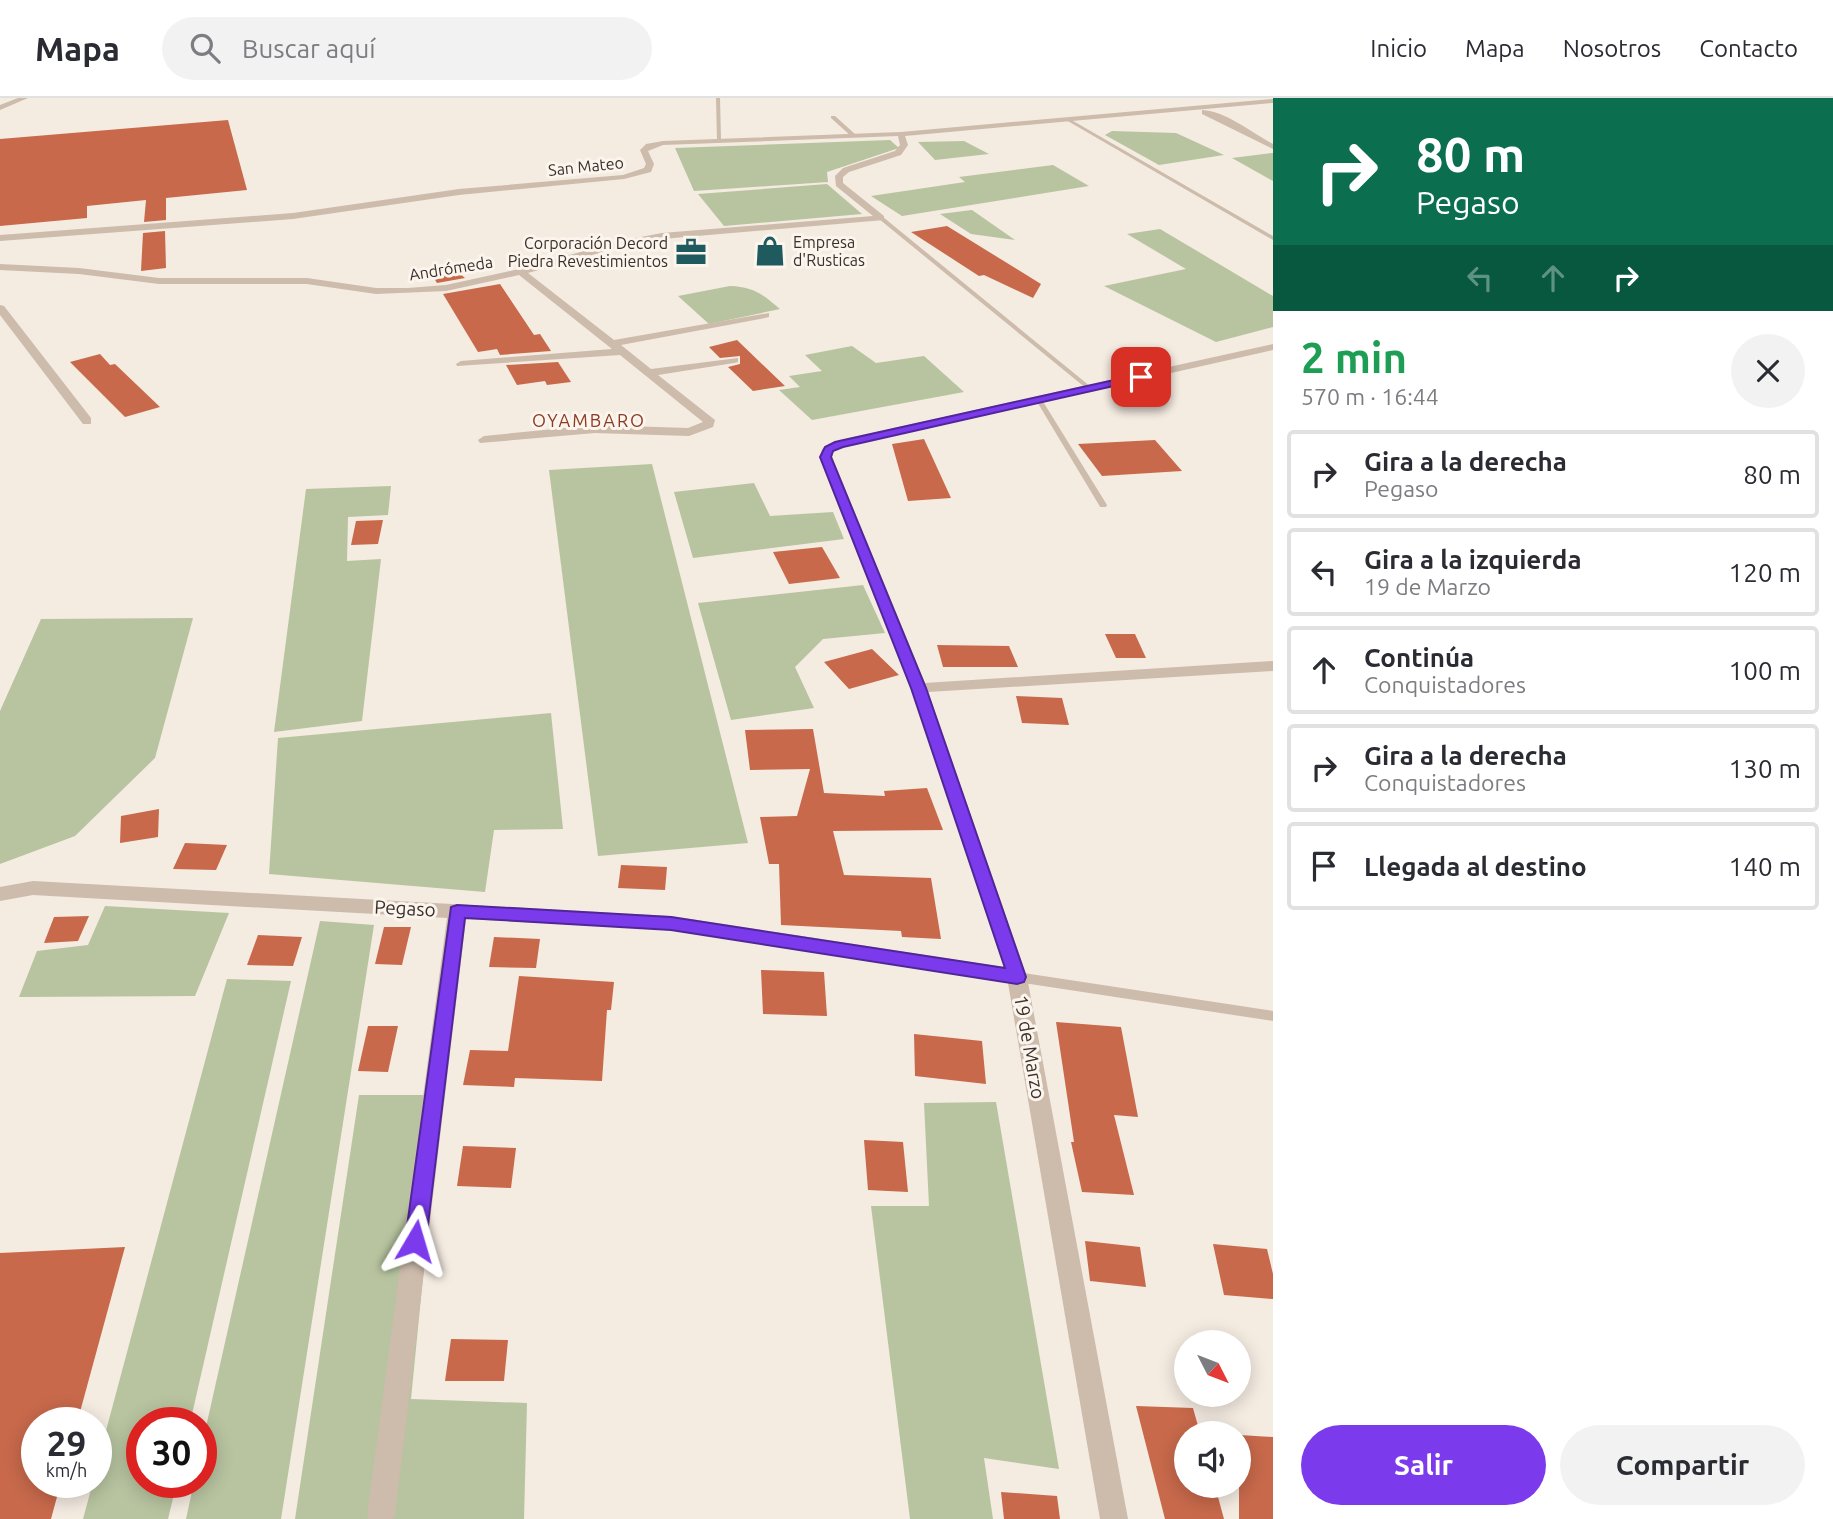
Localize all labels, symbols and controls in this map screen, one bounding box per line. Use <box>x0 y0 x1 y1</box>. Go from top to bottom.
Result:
search box <box>162 17 652 80</box>
icon: search <box>186 29 224 67</box>
text: Mapa <box>35 30 120 67</box>
text: Buscar aquí <box>242 34 376 63</box>
text: Inicio <box>1370 35 1427 62</box>
text: Mapa <box>1465 35 1525 62</box>
text: Nosotros <box>1563 35 1661 62</box>
text: Contacto <box>1699 35 1798 62</box>
icon: right <box>1301 126 1392 217</box>
text: 80 m <box>1416 126 1525 181</box>
street label: San Mateo <box>547 153 625 179</box>
text: Pegaso <box>1416 184 1520 220</box>
place label: Empresa d'Rusticas <box>793 233 865 269</box>
place label: Corporación Decord Piedra Revestimientos <box>508 234 668 270</box>
shop icon: Empresa d'Rusticas <box>753 234 787 268</box>
office icon: Corporación Decord Piedra Revestimientos <box>674 235 708 269</box>
street label: Andrómeda <box>408 252 494 284</box>
icon: left <box>1461 259 1499 297</box>
icon: ahead <box>1534 259 1572 297</box>
icon: right <box>1607 259 1645 297</box>
text: 2 min <box>1301 334 1407 381</box>
button: close <box>1731 334 1805 408</box>
pin <box>1111 347 1171 407</box>
icon: arrive <box>1122 358 1160 396</box>
text: 570 m · 16:44 <box>1301 384 1439 409</box>
district label: OYAMBARO <box>532 410 646 430</box>
text: Gira a la derecha <box>1364 447 1567 476</box>
icon: right <box>1305 455 1343 493</box>
text: 80 m <box>1743 460 1801 489</box>
text: Pegaso <box>1364 476 1438 501</box>
text: Gira a la izquierda <box>1364 545 1582 574</box>
icon: left <box>1305 553 1343 591</box>
text: 120 m <box>1729 558 1801 587</box>
text: 19 de Marzo <box>1364 574 1491 599</box>
text: Continúa <box>1364 643 1474 672</box>
icon: ahead <box>1305 651 1343 689</box>
text: 100 m <box>1729 656 1801 685</box>
text: Conquistadores <box>1364 672 1526 697</box>
text: Gira a la derecha <box>1364 741 1567 770</box>
icon: right <box>1305 749 1343 787</box>
text: 130 m <box>1729 754 1801 783</box>
text: Conquistadores <box>1364 770 1526 795</box>
icon: arrive <box>1305 847 1343 885</box>
text: Llegada al destino <box>1364 852 1587 881</box>
text: 140 m <box>1729 852 1801 881</box>
street label: Pegaso <box>374 895 436 921</box>
street label: 19 de Marzo <box>1010 993 1050 1101</box>
position arrow <box>378 1204 452 1278</box>
north arrow <box>1174 1330 1251 1407</box>
map controls <box>1174 1330 1251 1498</box>
speed limit sign: 30 <box>126 1407 217 1498</box>
button: sound <box>1174 1421 1251 1498</box>
text: 29 <box>47 1423 86 1463</box>
button: Salir <box>1301 1425 1546 1505</box>
button: Compartir <box>1560 1425 1805 1505</box>
text: km/h <box>46 1460 87 1480</box>

